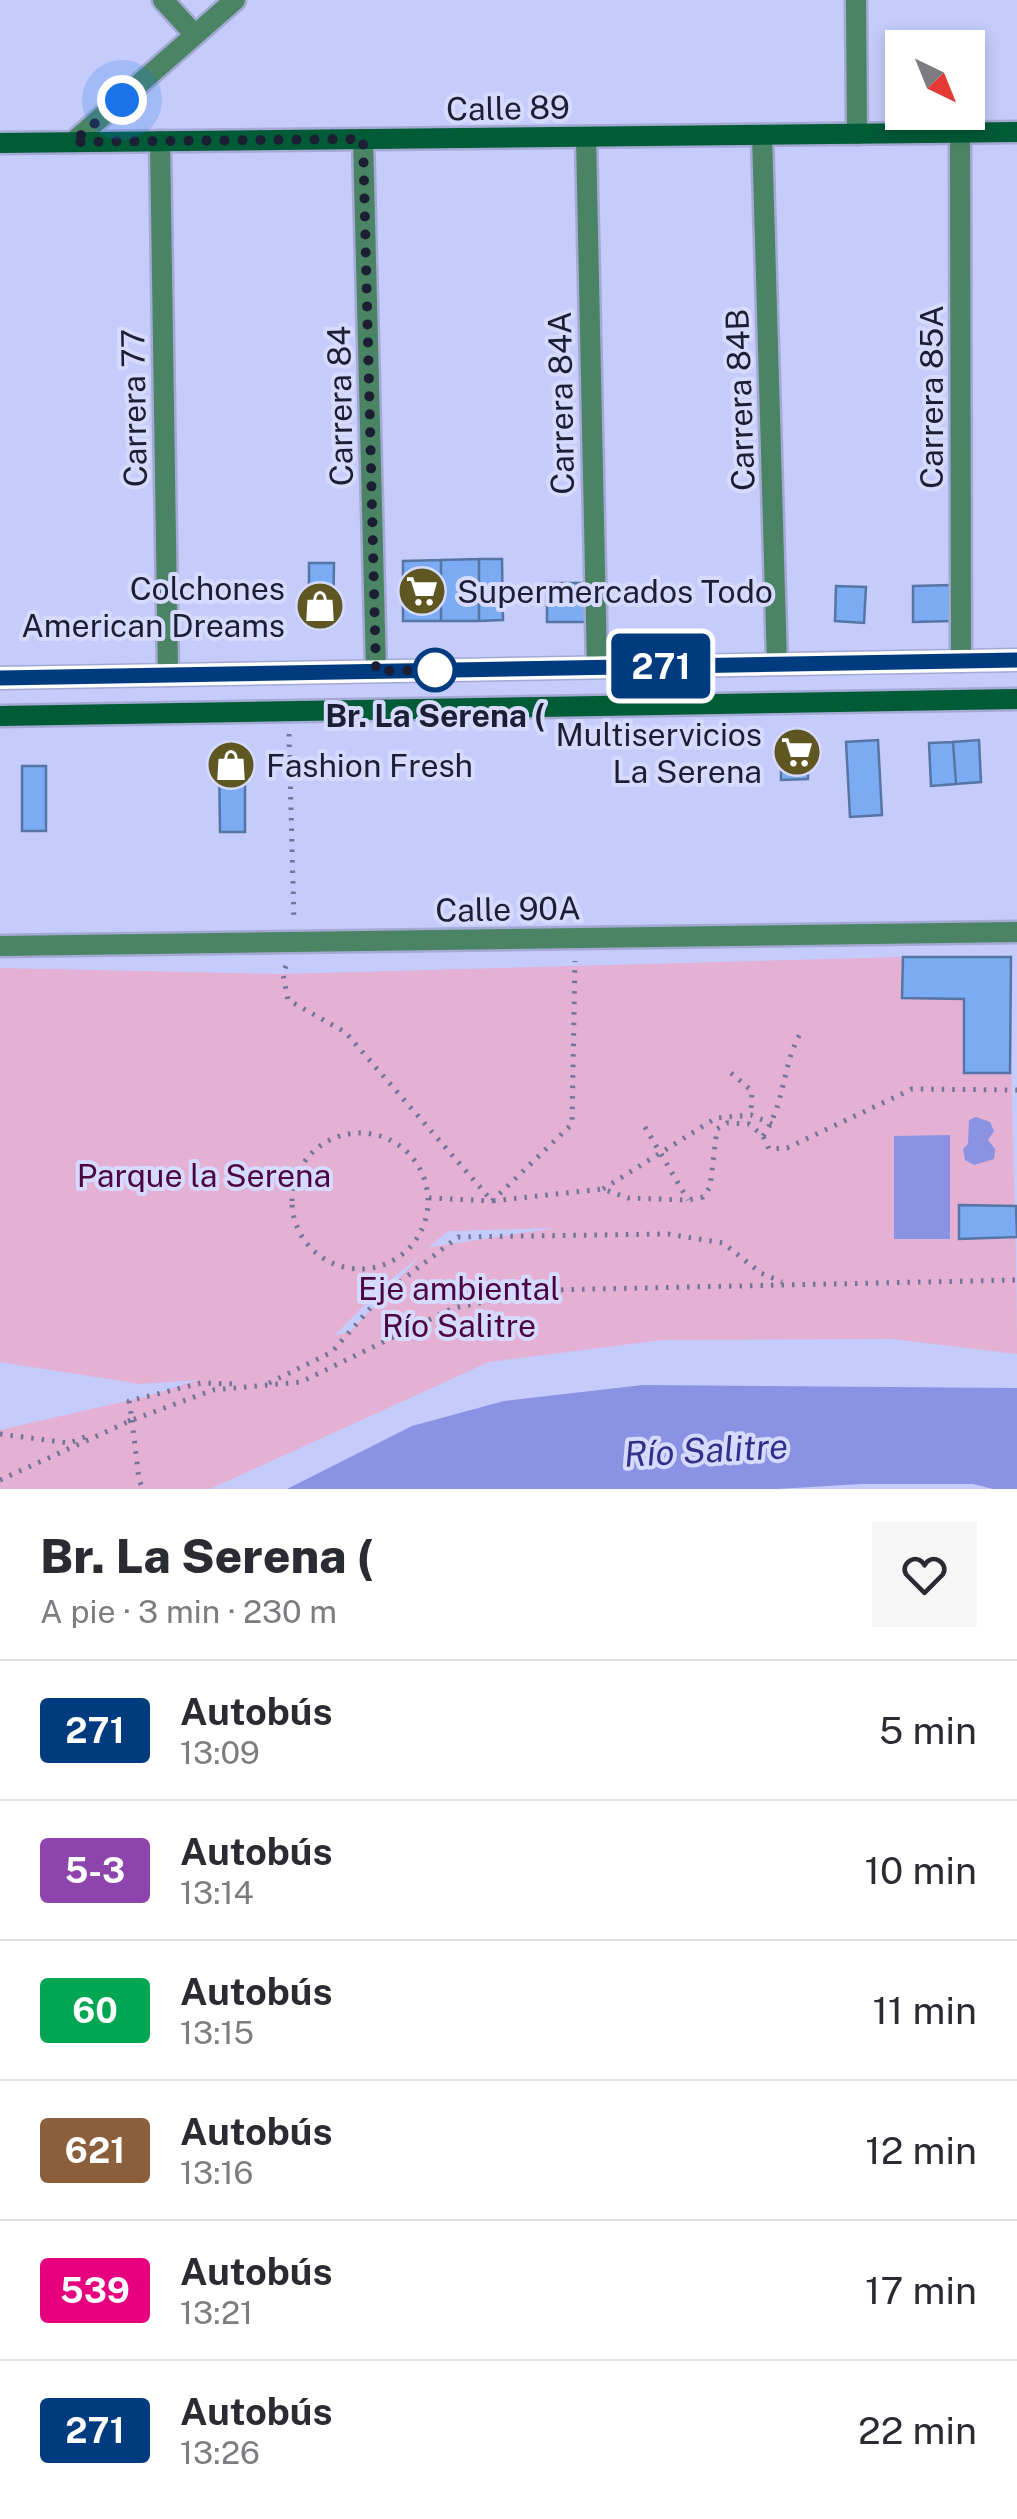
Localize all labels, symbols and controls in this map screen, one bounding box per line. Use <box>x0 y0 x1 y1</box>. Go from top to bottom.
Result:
north arrow <box>885 30 985 130</box>
map controls <box>885 30 985 130</box>
your location <box>97 75 147 125</box>
street label: Calle 89 <box>446 88 570 128</box>
street label: Carrera 85A <box>913 305 950 489</box>
street label: Carrera 84B <box>718 308 762 492</box>
street label: Carrera 84A <box>541 311 581 495</box>
street label: Carrera 84 <box>320 325 360 487</box>
street label: Carrera 77 <box>114 328 154 488</box>
supermarket icon: Supermercados Todo <box>396 565 448 617</box>
place label: Colchones American Dreams <box>21 570 285 644</box>
place label: Supermercados Todo <box>457 573 773 610</box>
shop icon: Colchones American Dreams <box>294 580 346 632</box>
line badge: 271 <box>604 634 718 698</box>
text: 271 <box>631 646 691 687</box>
marker: Br. La Serena ( <box>414 649 456 691</box>
place label: Br. La Serena ( <box>325 697 545 734</box>
place label: Multiservicios La Serena <box>555 716 762 790</box>
supermarket icon: Multiservicios La Serena <box>771 726 823 778</box>
shop icon: Fashion Fresh <box>205 739 257 791</box>
place label: Fashion Fresh <box>266 747 473 784</box>
street label: Calle 90A <box>435 889 581 929</box>
park label: Parque la Serena <box>77 1157 331 1194</box>
park label: Eje ambiental Río Salitre <box>358 1270 560 1344</box>
water label: Río Salitre <box>623 1425 789 1475</box>
button: heart <box>872 1522 977 1627</box>
text: Br. La Serena ( <box>40 1527 374 1584</box>
text: A pie · 3 min · 230 m <box>40 1593 337 1630</box>
text: Autobús <box>180 1689 332 1734</box>
text: 5 min <box>879 1708 977 1753</box>
text: 271 <box>65 1710 125 1751</box>
text: 13:09 <box>180 1734 260 1771</box>
text: Autobús <box>180 1829 332 1874</box>
text: 10 min <box>865 1848 977 1893</box>
text: 5-3 <box>65 1850 125 1891</box>
text: 13:14 <box>180 1874 254 1911</box>
text: Autobús <box>180 1969 332 2014</box>
text: 11 min <box>872 1988 977 2033</box>
text: 60 <box>72 1990 118 2031</box>
text: 13:15 <box>180 2014 254 2051</box>
text: Autobús <box>180 2109 332 2154</box>
text: 12 min <box>865 2128 977 2173</box>
text: 621 <box>65 2130 125 2171</box>
text: 13:16 <box>180 2154 253 2191</box>
text: Autobús <box>180 2249 332 2294</box>
text: 17 min <box>865 2268 977 2313</box>
text: 539 <box>60 2270 130 2311</box>
text: 13:21 <box>180 2294 253 2331</box>
text: Autobús <box>180 2389 332 2434</box>
text: 22 min <box>858 2408 977 2453</box>
text: 271 <box>65 2410 125 2451</box>
text: 13:26 <box>180 2434 260 2471</box>

